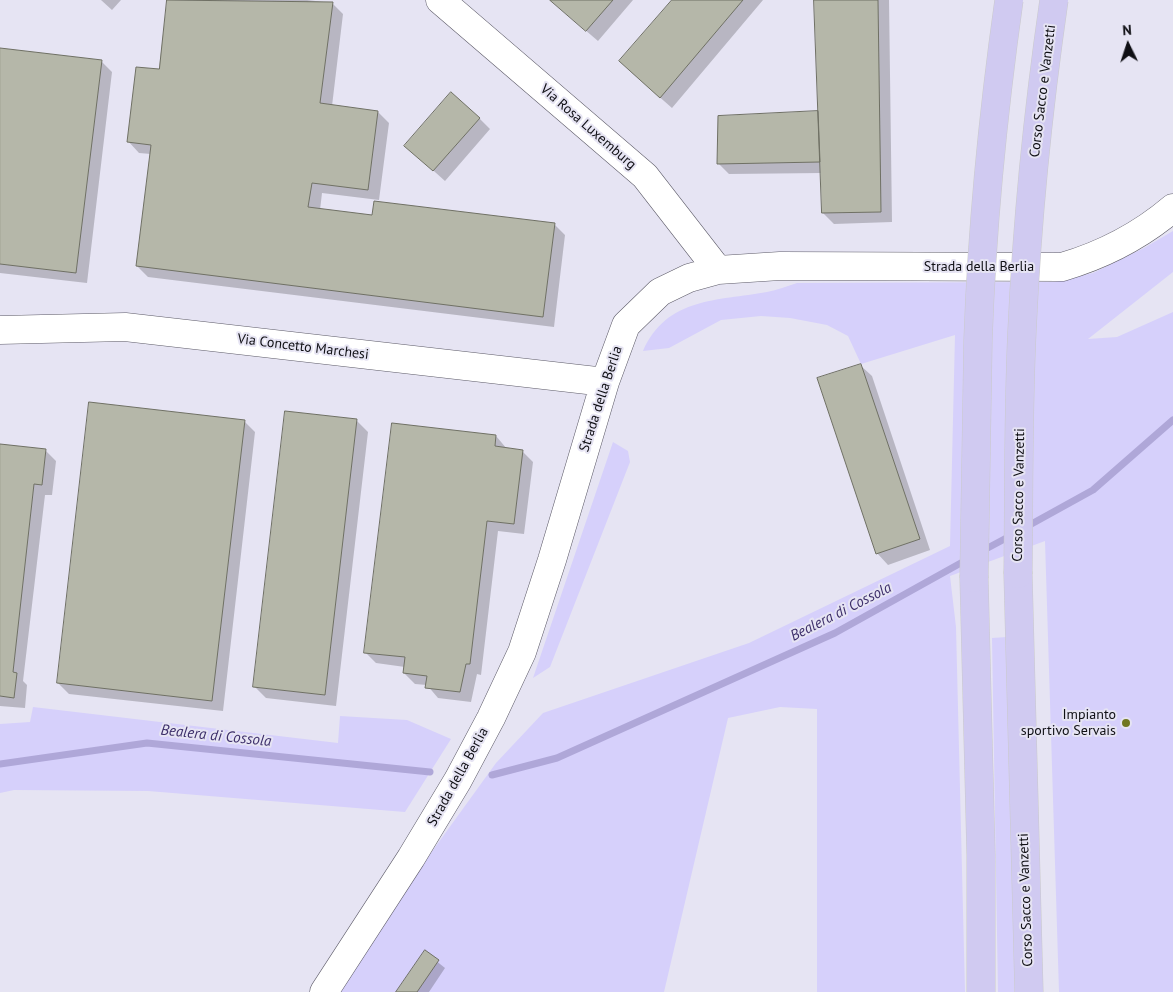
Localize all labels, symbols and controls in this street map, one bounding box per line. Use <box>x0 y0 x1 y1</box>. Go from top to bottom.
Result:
north arrow <box>1103 20 1153 70</box>
text: N <box>1122 21 1132 39</box>
street label: Corso Sacco e Vanzetti <box>1027 24 1059 158</box>
street label: Via Rosa Luxemburg <box>537 81 639 173</box>
street label: Strada della Berlia <box>924 259 1034 275</box>
street label: Via Concetto Marchesi <box>236 331 370 363</box>
street label: Strada della Berlia <box>576 344 626 454</box>
street label: Corso Sacco e Vanzetti <box>1009 428 1029 562</box>
water label: Bealera di Cossola <box>787 579 895 645</box>
place label: Impianto sportivo Servais <box>1021 707 1116 740</box>
marker: Impianto sportivo Servais <box>1120 717 1132 729</box>
water label: Bealera di Cossola <box>160 721 272 751</box>
street label: Strada della Berlia <box>424 725 492 829</box>
street label: Corso Sacco e Vanzetti <box>1015 833 1037 967</box>

